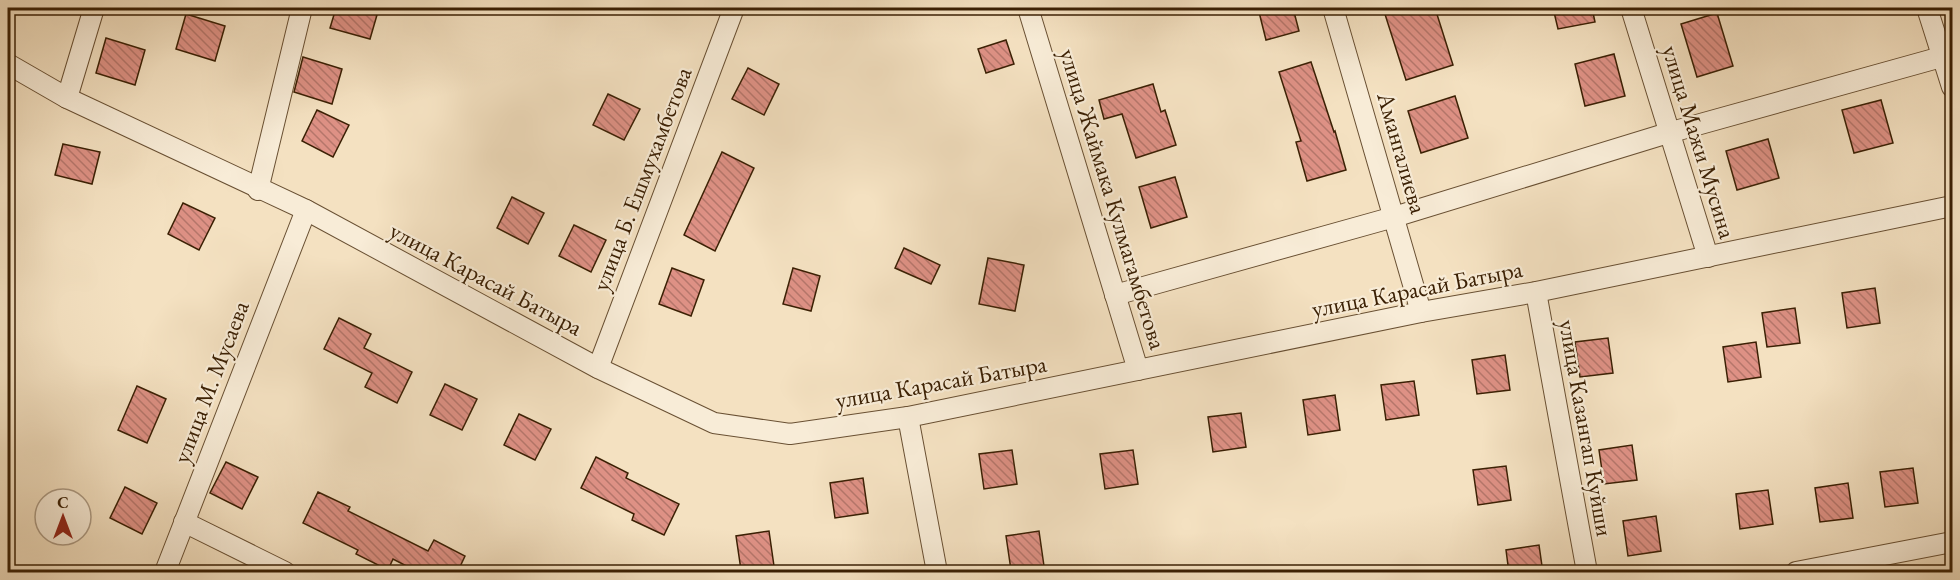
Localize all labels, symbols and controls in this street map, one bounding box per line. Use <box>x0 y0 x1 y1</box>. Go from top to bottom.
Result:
street label: улица Мажи Мусина <box>1655 42 1744 243</box>
street label: улица Жаймака Кулмагамбетова <box>1053 45 1174 353</box>
street label: улица Б. Ешмухамбетова <box>584 62 699 295</box>
street label: Амангалиева <box>1370 88 1435 218</box>
street label: улица Карасай Батыра <box>384 215 588 343</box>
street label: улица Карасай Батыра <box>1309 253 1525 324</box>
street label: улица М. Мусаева <box>165 296 256 467</box>
street label: улица Казангап Куйши <box>1552 317 1621 539</box>
street label: улица Карасай Батыра <box>833 348 1049 415</box>
north arrow <box>33 487 93 547</box>
text: С <box>57 492 69 513</box>

